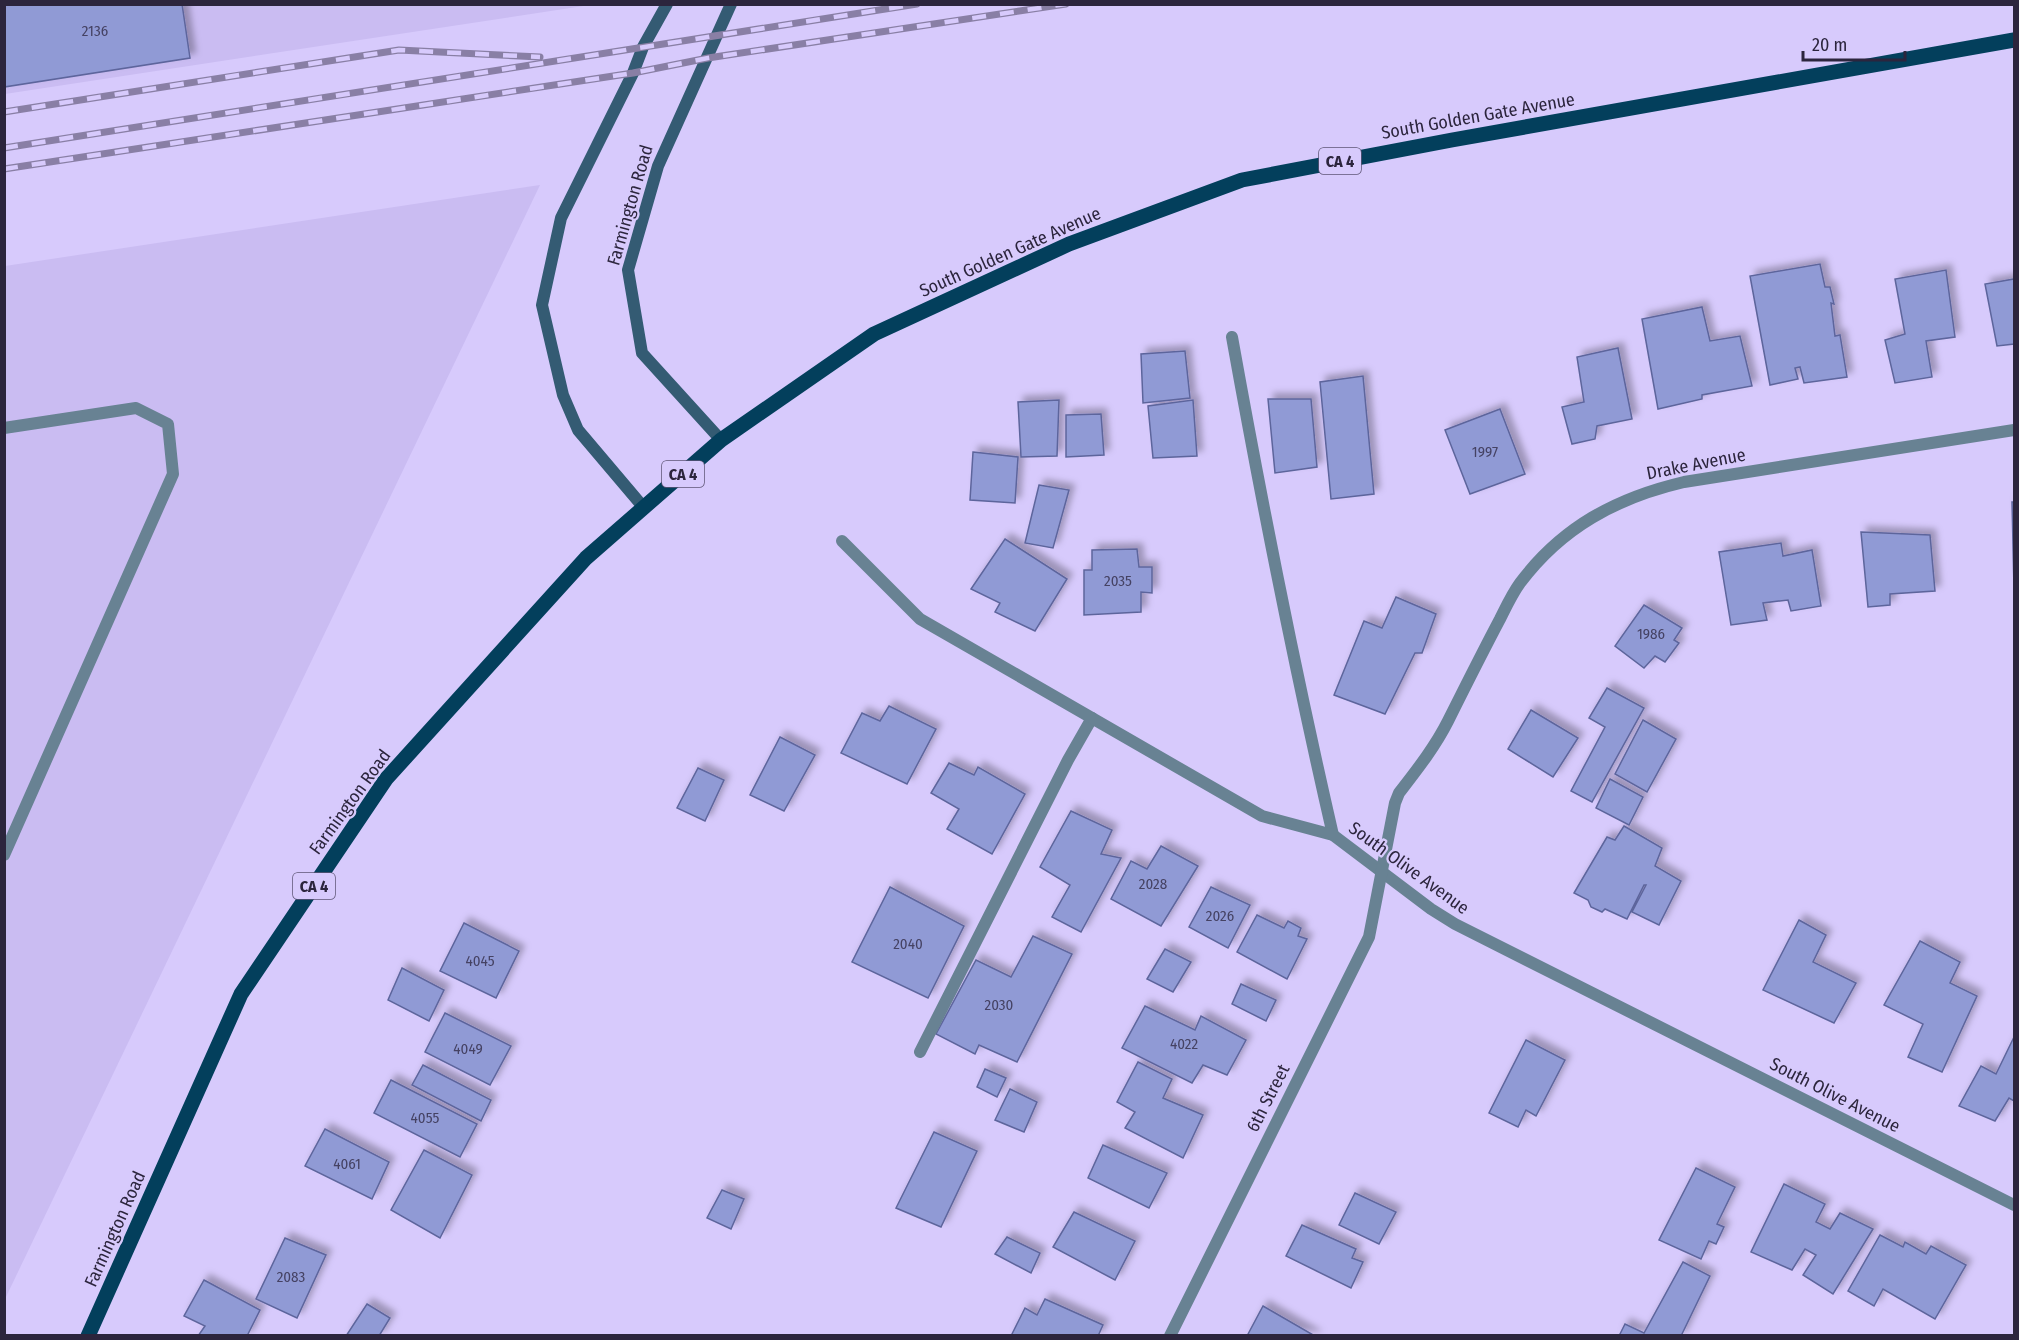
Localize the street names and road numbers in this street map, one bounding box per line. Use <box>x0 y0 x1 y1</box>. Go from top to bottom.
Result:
street label: South Golden Gate Avenue <box>1380 88 1577 144</box>
street label: Farmington Road <box>602 142 658 268</box>
road number: CA 4 <box>1319 148 1361 174</box>
street label: South Golden Gate Avenue <box>916 202 1104 302</box>
street label: Drake Avenue <box>1645 444 1747 484</box>
road number: CA 4 <box>662 461 704 487</box>
street label: Farmington Road <box>305 745 395 859</box>
street label: South Olive Avenue <box>1345 817 1473 919</box>
road number: CA 4 <box>293 873 335 899</box>
street label: South Olive Avenue <box>1766 1053 1904 1137</box>
street label: 6th Street <box>1242 1060 1294 1135</box>
street label: Farmington Road <box>80 1168 150 1290</box>

